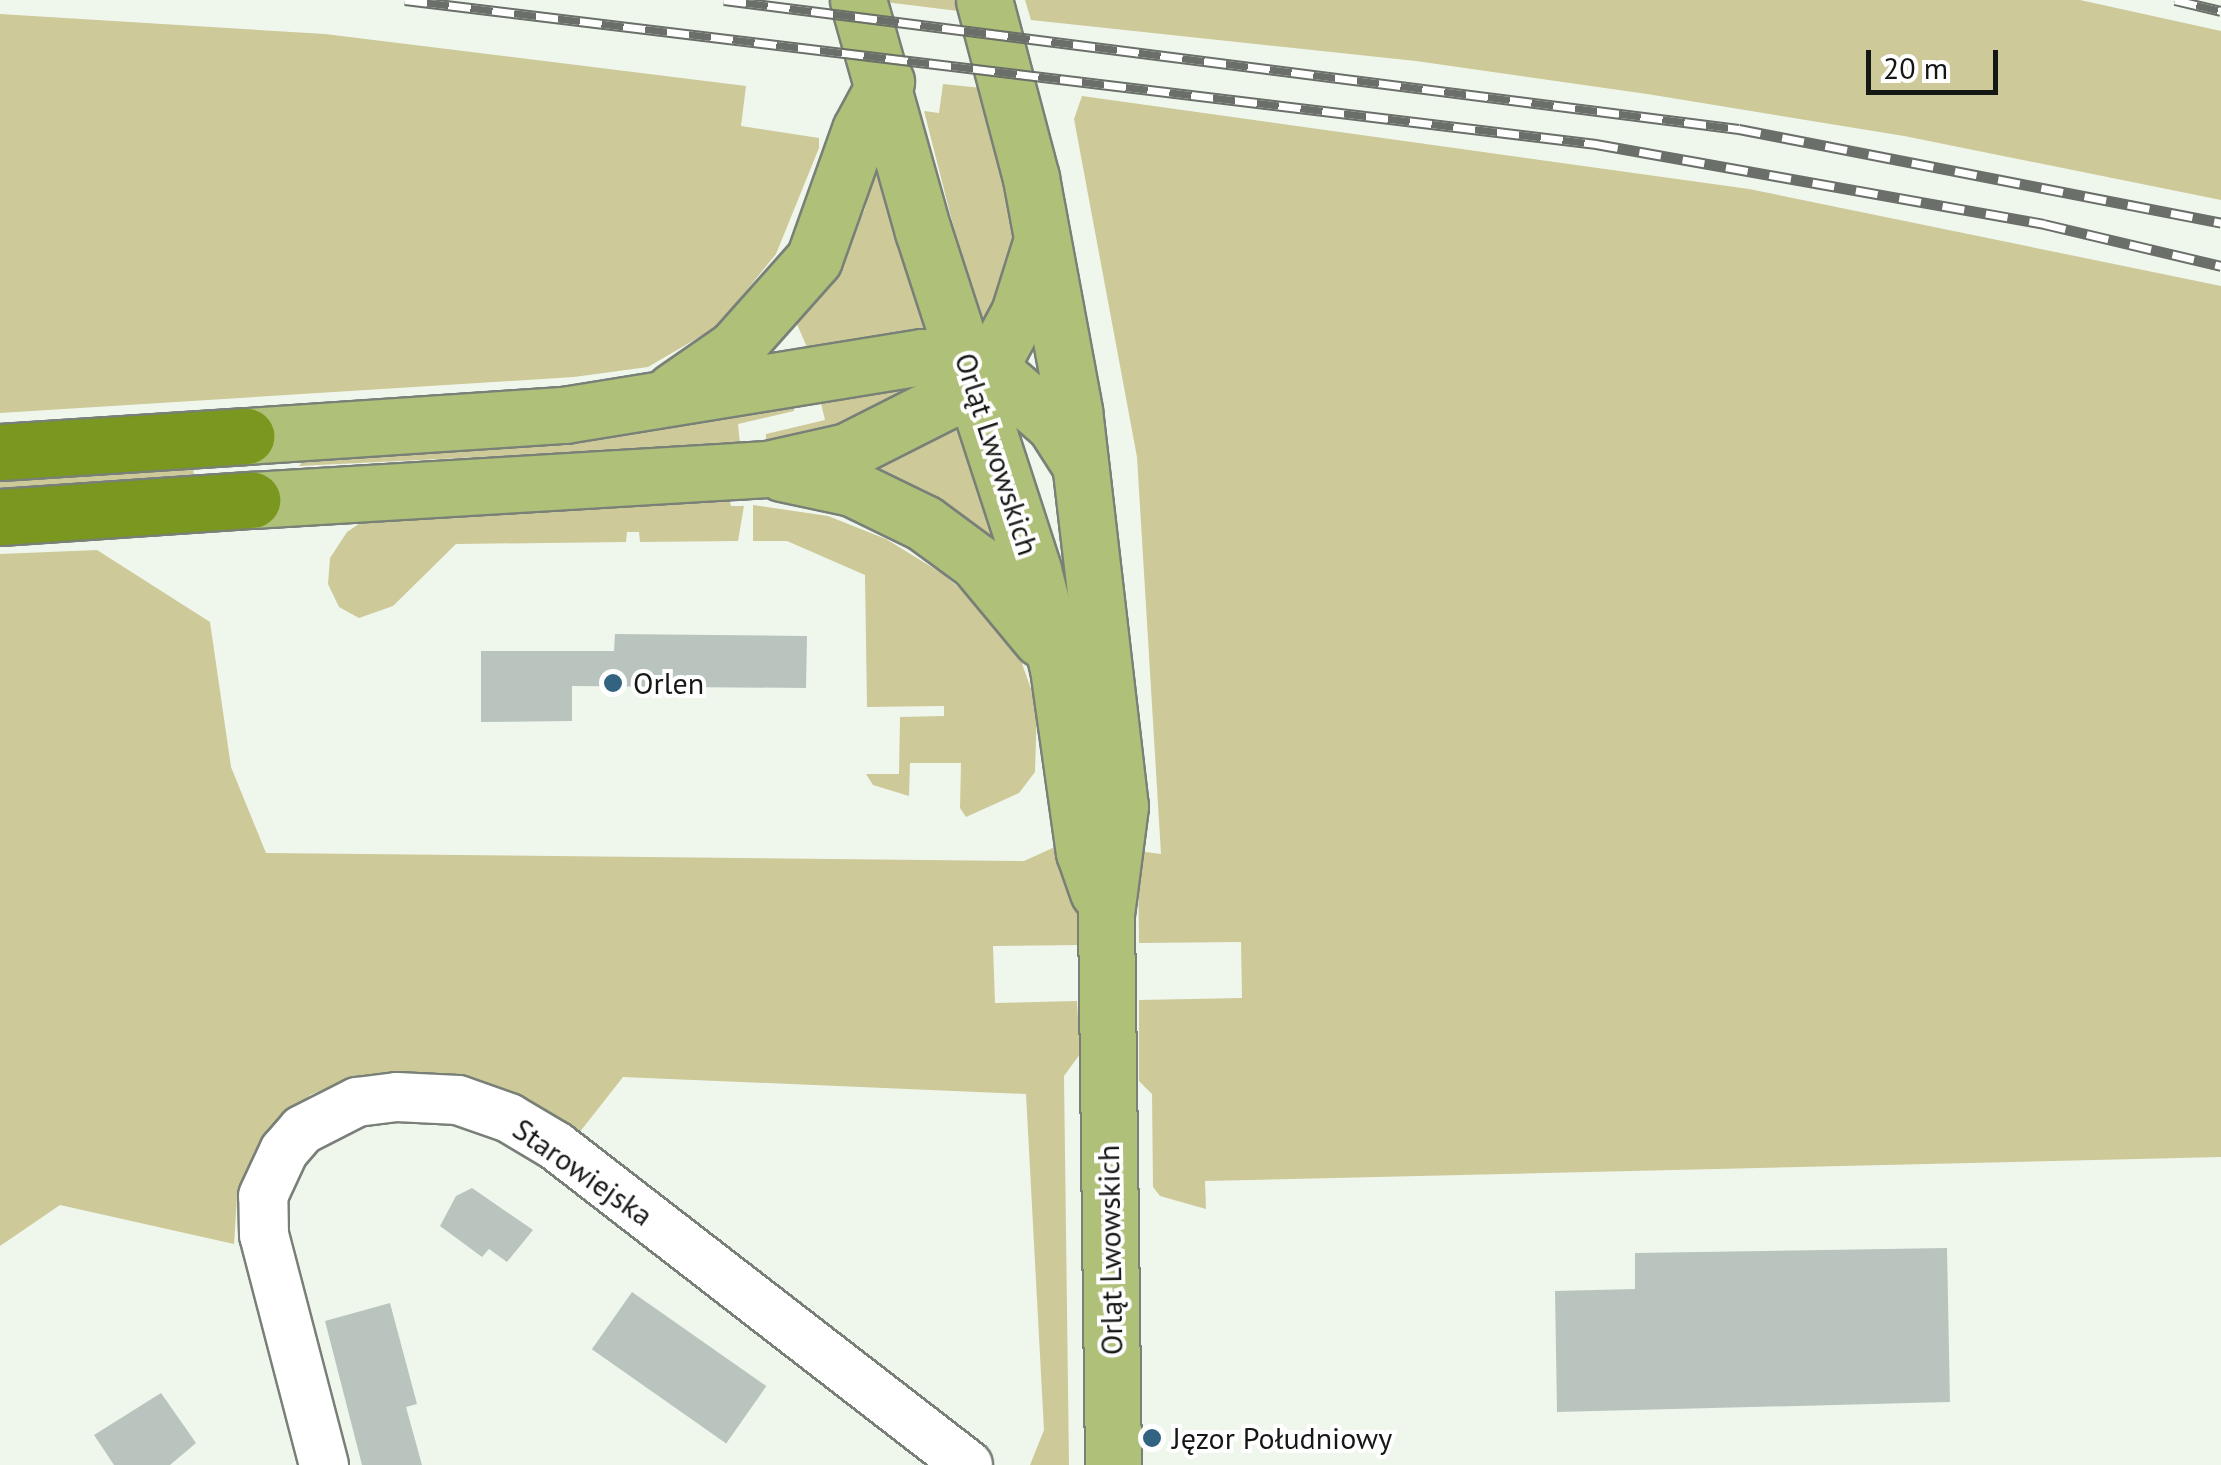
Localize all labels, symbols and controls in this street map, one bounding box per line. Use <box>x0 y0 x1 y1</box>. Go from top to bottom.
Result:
scale bar <box>1871 30 2004 92</box>
text: 20 m <box>1883 48 1948 87</box>
street label: Orląt Lwowskich <box>947 348 1047 560</box>
place label: Orlen <box>633 665 704 701</box>
marker: Orlen <box>602 672 624 694</box>
street label: Starowiejska <box>506 1111 660 1233</box>
street label: Orląt Lwowskich <box>1090 1144 1130 1356</box>
place label: Jęzor Południowy <box>1172 1420 1392 1456</box>
marker: Jęzor Południowy <box>1141 1427 1163 1449</box>

